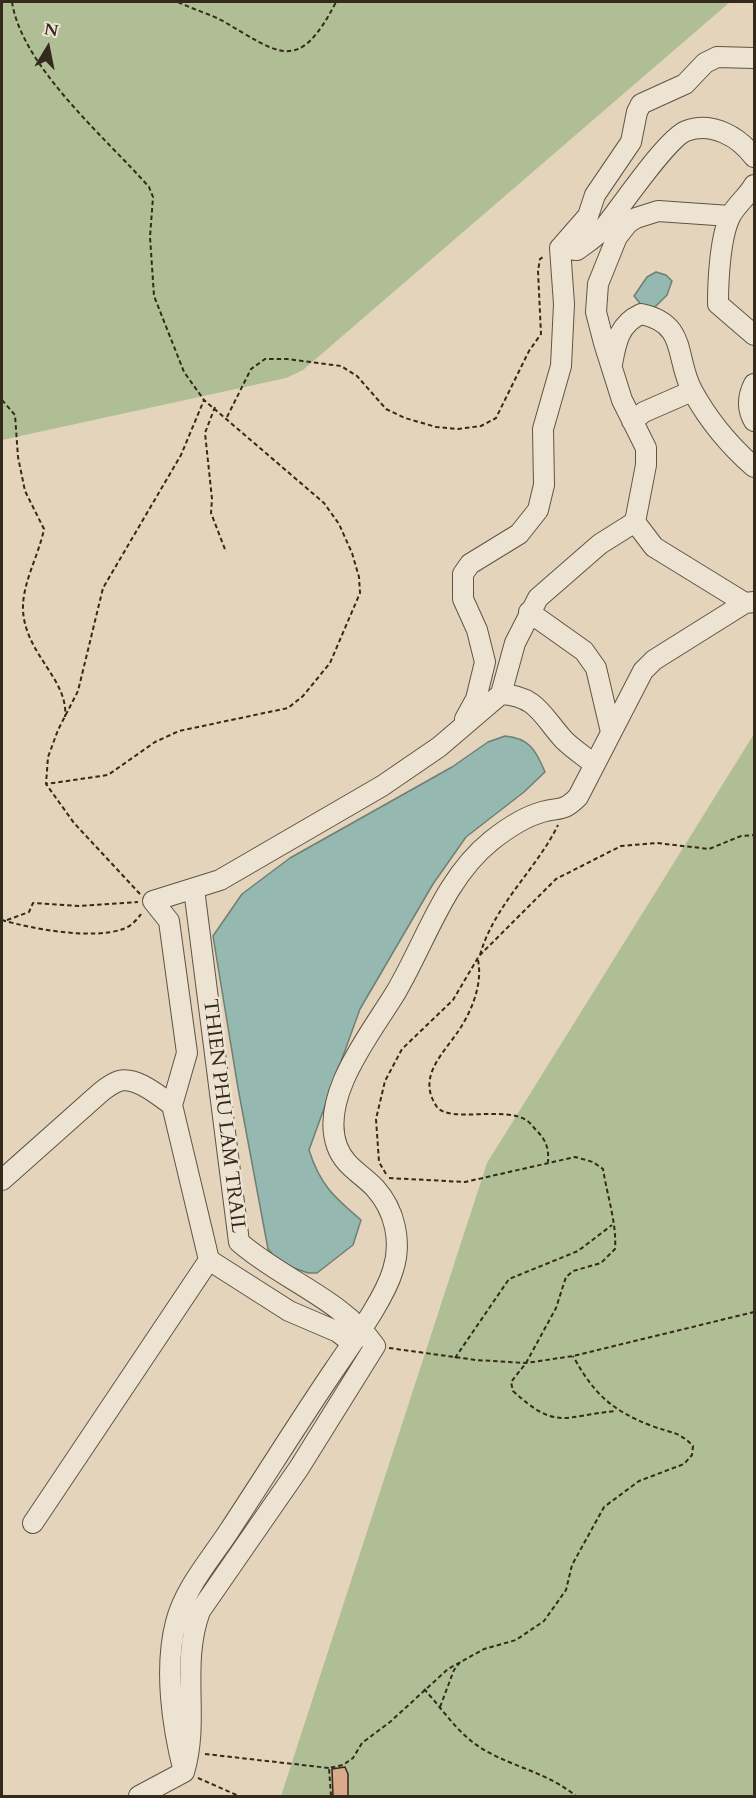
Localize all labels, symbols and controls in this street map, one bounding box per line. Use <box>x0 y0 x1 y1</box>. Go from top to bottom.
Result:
north arrow <box>18 18 78 78</box>
text: N <box>42 18 60 42</box>
street label: THIEN PHU LAM TRAIL <box>197 998 249 1234</box>

